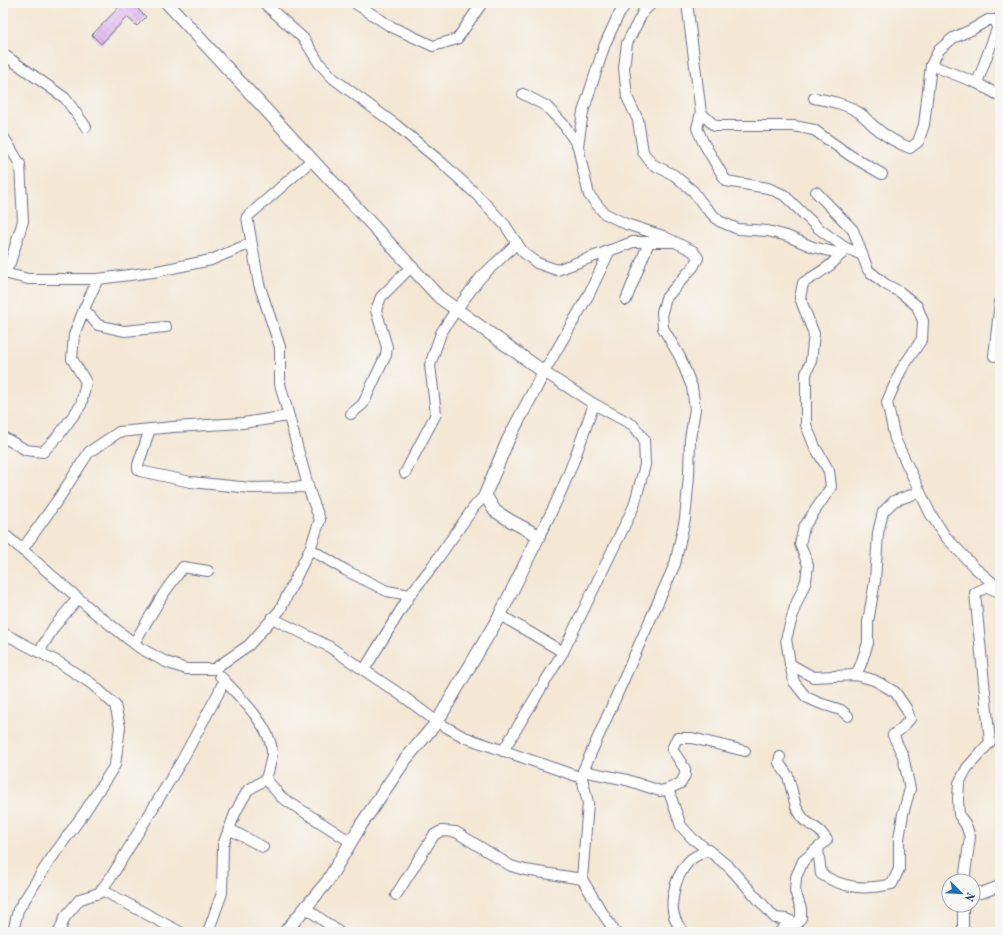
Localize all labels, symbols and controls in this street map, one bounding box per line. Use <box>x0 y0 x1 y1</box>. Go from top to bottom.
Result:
north arrow <box>941 873 981 913</box>
text: N <box>962 890 975 903</box>

